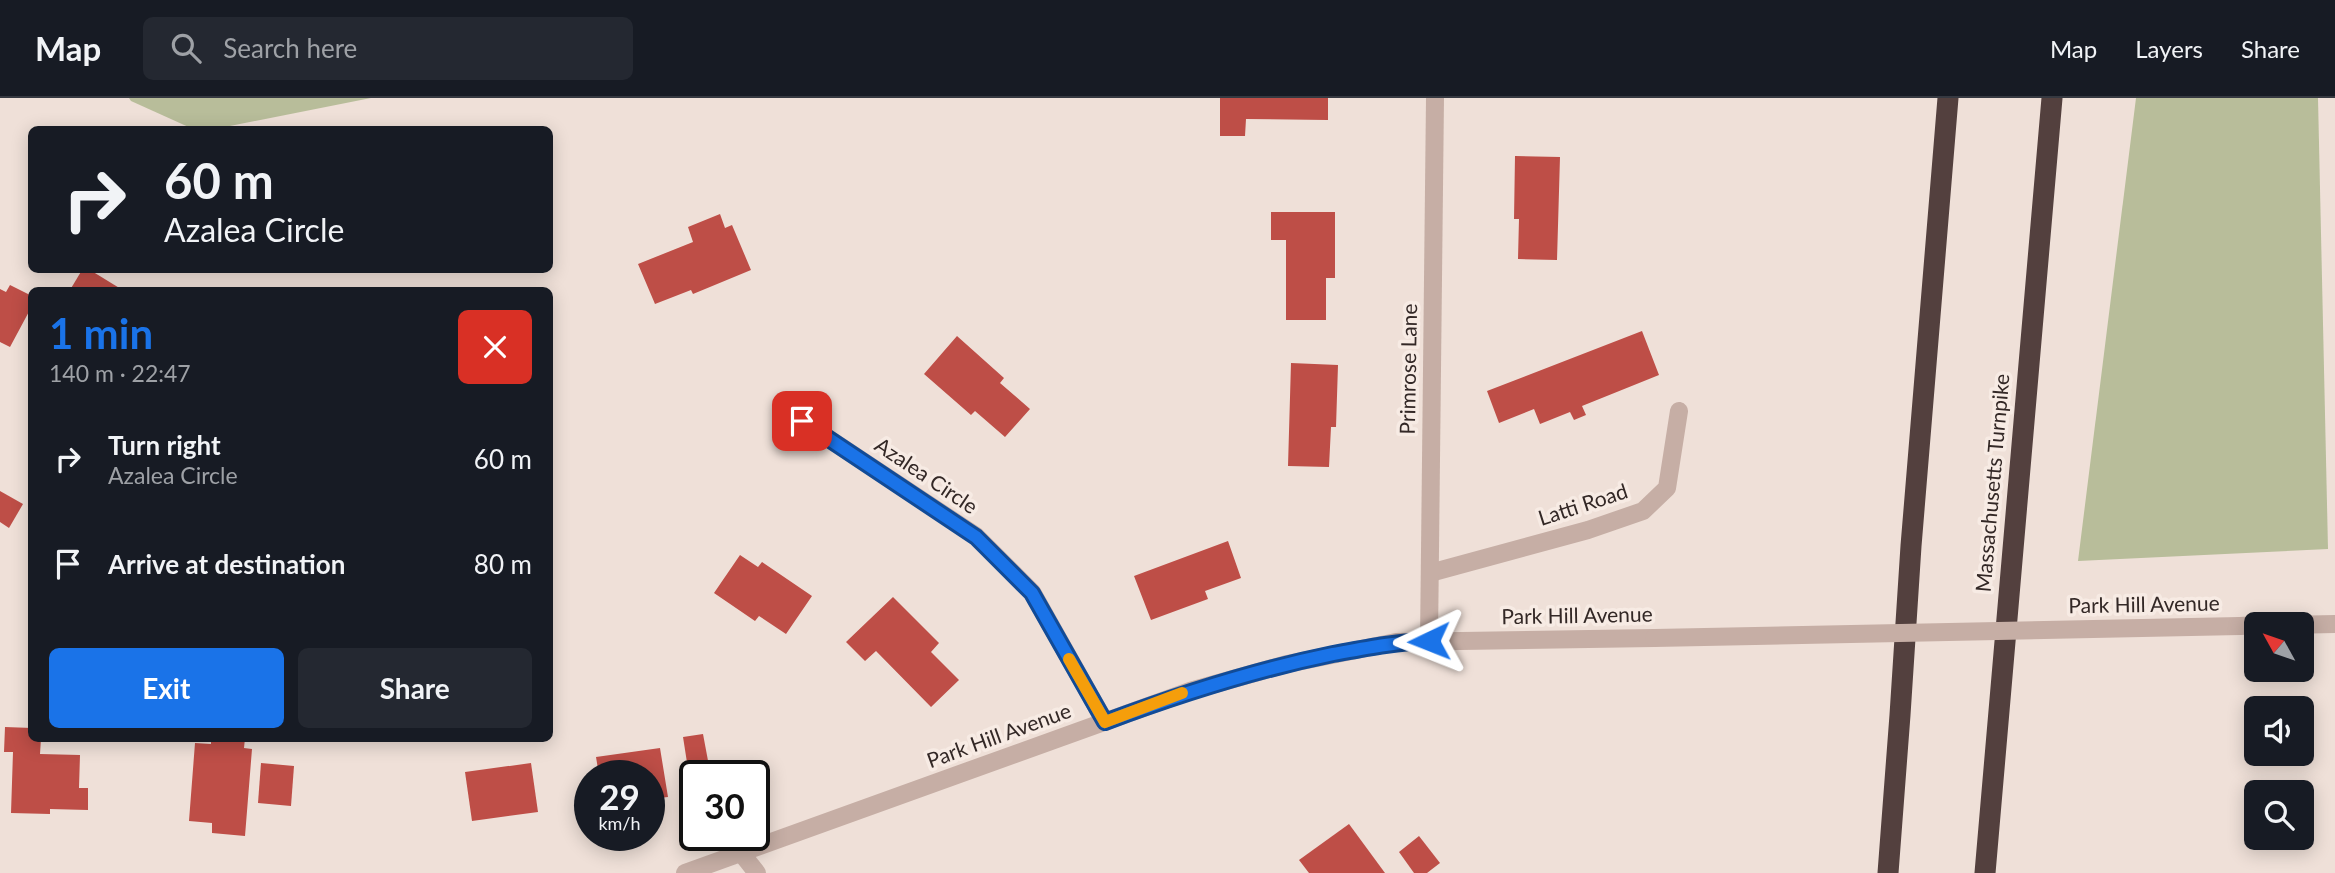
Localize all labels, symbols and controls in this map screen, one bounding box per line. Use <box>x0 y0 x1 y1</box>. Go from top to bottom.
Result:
search box <box>143 17 633 80</box>
text: Map <box>35 28 101 68</box>
icon: search <box>167 29 205 67</box>
text: Search here <box>223 32 357 64</box>
text: Map <box>2050 34 2097 63</box>
text: Layers <box>2135 34 2203 63</box>
text: Share <box>2241 34 2300 63</box>
text: 60 m <box>164 151 274 209</box>
icon: right <box>49 154 140 245</box>
text: Azalea Circle <box>164 210 344 249</box>
street label: Primrose Lane <box>1394 303 1421 435</box>
text: 1 min <box>49 308 153 358</box>
button: close <box>458 310 532 384</box>
text: 140 m · 22:47 <box>49 359 191 387</box>
street label: Massachusetts Turnpike <box>1969 373 2014 593</box>
pin <box>772 391 832 451</box>
icon: arrive <box>783 402 821 440</box>
text: Turn right <box>108 429 221 461</box>
street label: Azalea Circle <box>871 431 983 518</box>
icon: right <box>49 440 87 478</box>
text: 60 m <box>474 443 532 475</box>
text: Azalea Circle <box>108 461 238 489</box>
street label: Latti Road <box>1535 477 1630 530</box>
icon: arrive <box>49 545 87 583</box>
text: Arrive at destination <box>108 548 345 580</box>
text: 80 m <box>474 548 532 580</box>
street label: Park Hill Avenue <box>2068 590 2220 617</box>
street label: Park Hill Avenue <box>1501 601 1653 628</box>
position arrow <box>1392 604 1466 678</box>
north arrow <box>2244 612 2314 682</box>
map controls <box>2244 612 2314 850</box>
button: Exit <box>49 648 284 728</box>
button: Share <box>298 648 532 728</box>
button: sound <box>2244 696 2314 766</box>
street label: Park Hill Avenue <box>923 697 1074 772</box>
speed limit sign: 30 <box>679 760 770 851</box>
text: 29 <box>599 775 640 817</box>
button: search <box>2244 780 2314 850</box>
text: km/h <box>598 812 641 834</box>

